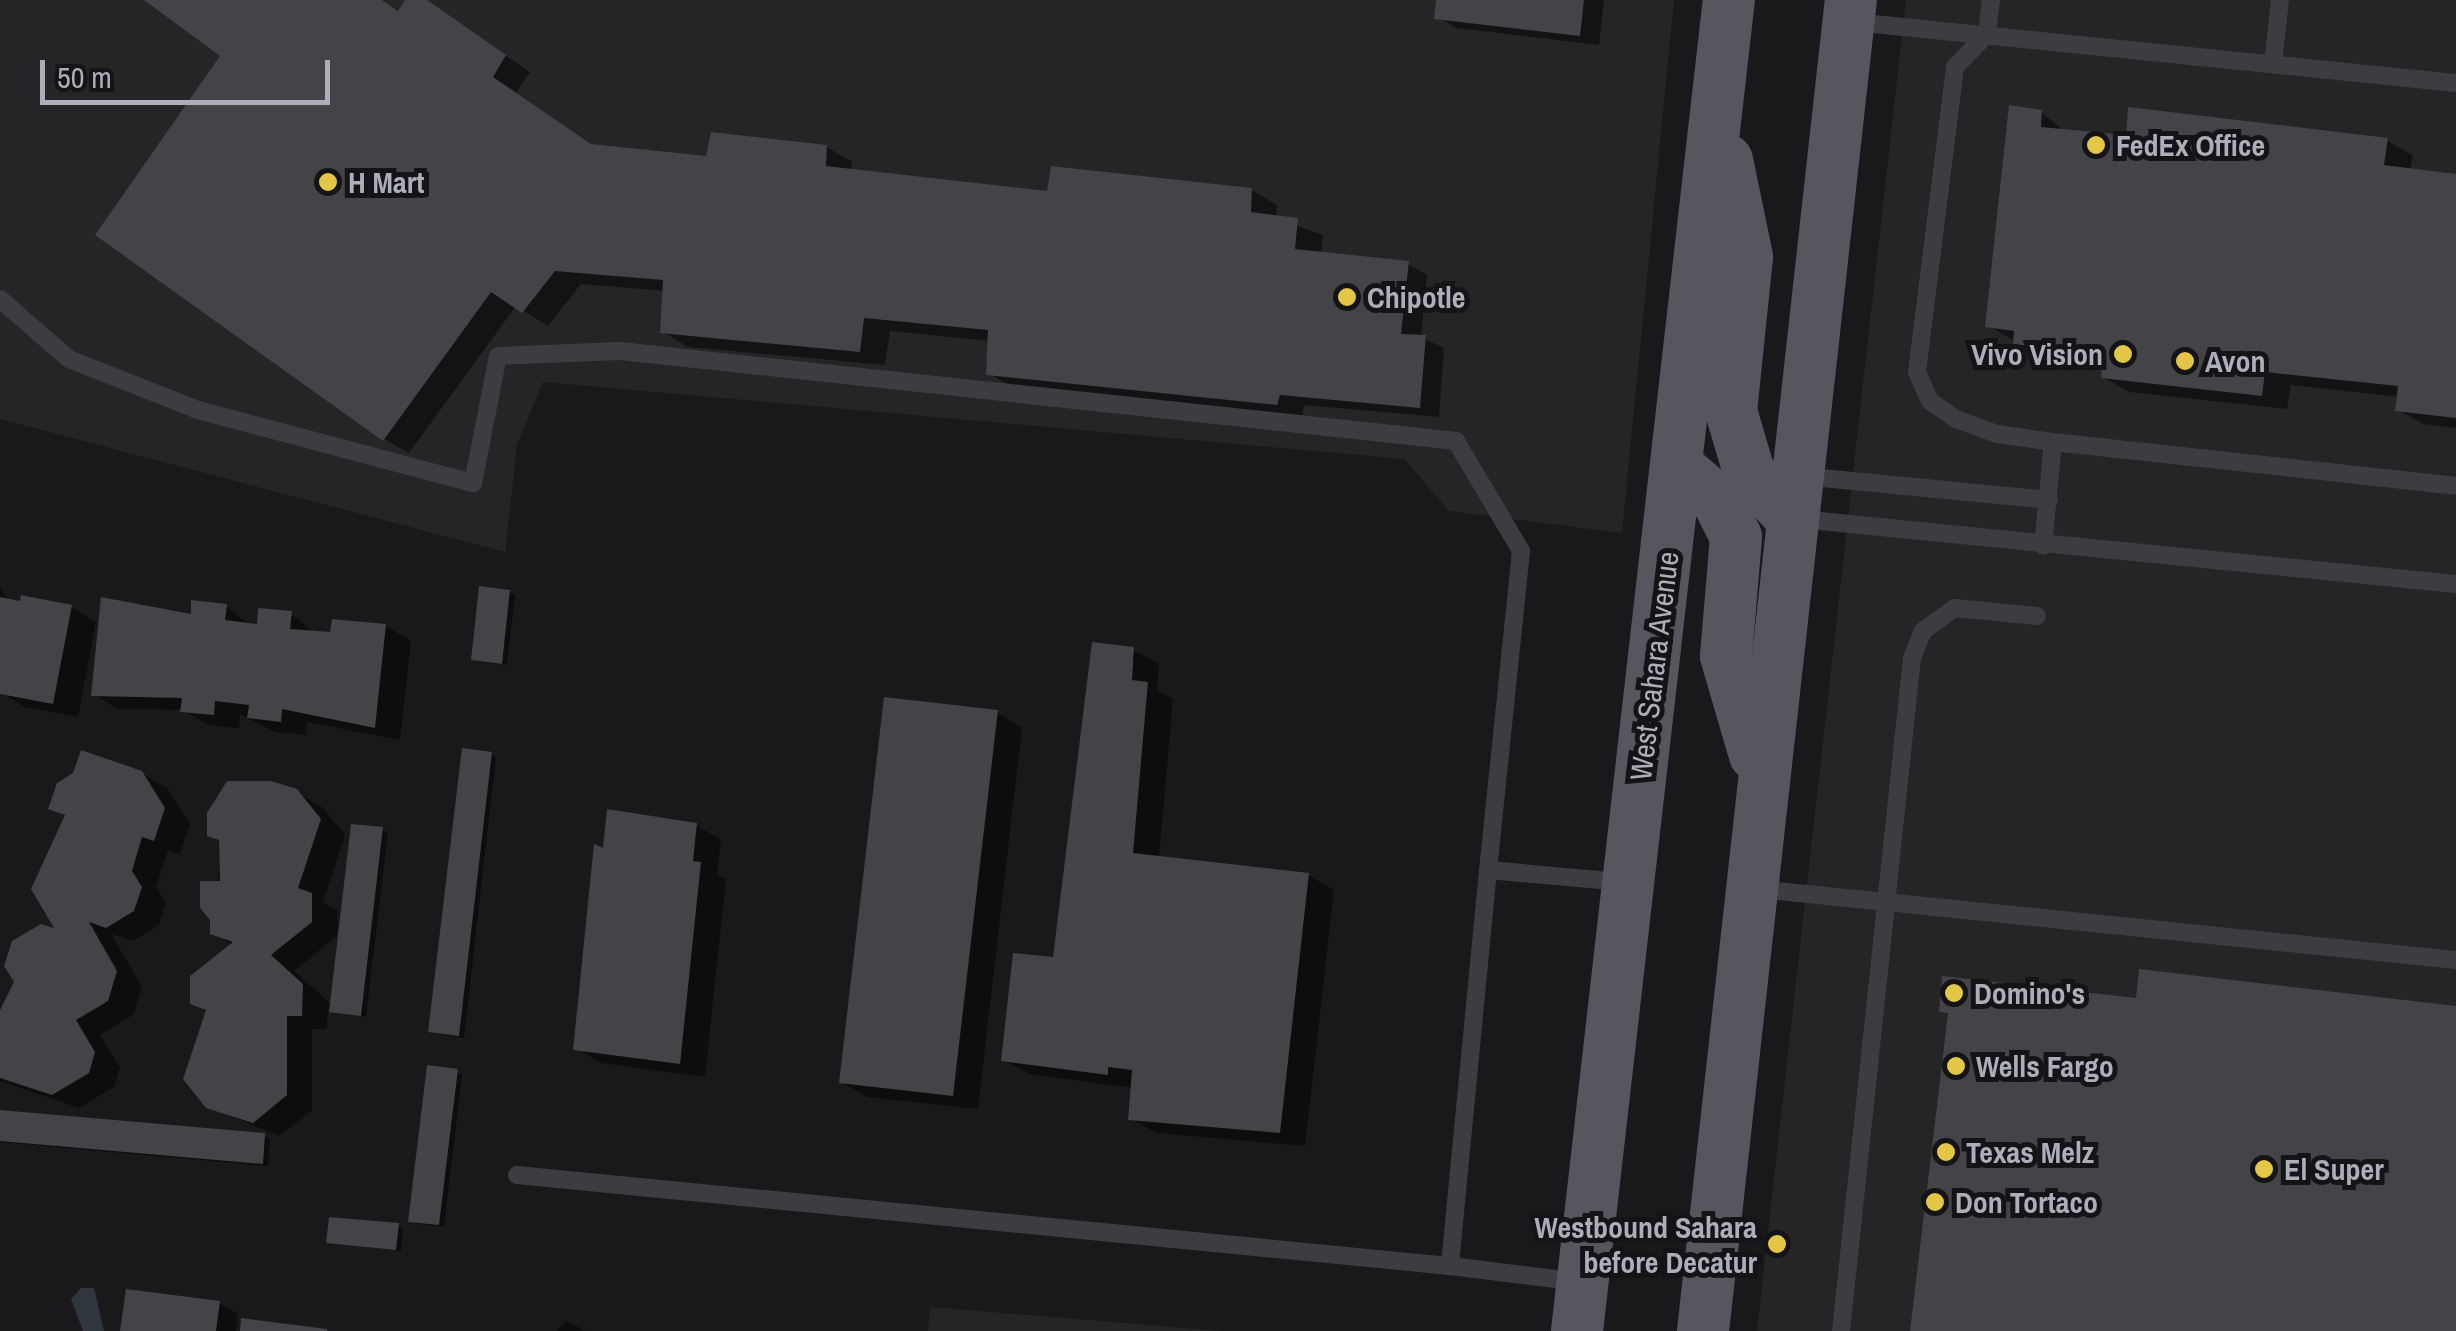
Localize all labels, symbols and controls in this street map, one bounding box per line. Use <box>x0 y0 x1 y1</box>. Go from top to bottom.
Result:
scale bar <box>45 40 335 102</box>
text: 50 m <box>57 57 112 97</box>
place label: FedEx Office <box>2116 127 2265 163</box>
marker: FedEx Office <box>2085 134 2107 156</box>
place label: H Mart <box>348 164 425 200</box>
marker: H Mart <box>317 171 339 193</box>
place label: Chipotle <box>1367 279 1465 315</box>
marker: Chipotle <box>1336 286 1358 308</box>
place label: Vivo Vision <box>1971 336 2103 372</box>
marker: Vivo Vision <box>2112 343 2134 365</box>
place label: Avon <box>2205 343 2266 379</box>
marker: Avon <box>2174 350 2196 372</box>
street label: West Sahara Avenue <box>1622 549 1686 783</box>
place label: Domino's <box>1974 975 2085 1011</box>
marker: Domino's <box>1943 982 1965 1004</box>
place label: Wells Fargo <box>1976 1048 2114 1084</box>
marker: Wells Fargo <box>1945 1055 1967 1077</box>
place label: Texas Melz <box>1966 1134 2094 1170</box>
marker: Texas Melz <box>1935 1141 1957 1163</box>
place label: El Super <box>2284 1151 2384 1187</box>
marker: El Super <box>2253 1158 2275 1180</box>
place label: Don Tortaco <box>1955 1184 2098 1220</box>
marker: Don Tortaco <box>1924 1191 1946 1213</box>
place label: Westbound Sahara before Decatur <box>1535 1209 1757 1280</box>
marker: Westbound Sahara before Decatur <box>1766 1233 1788 1255</box>

